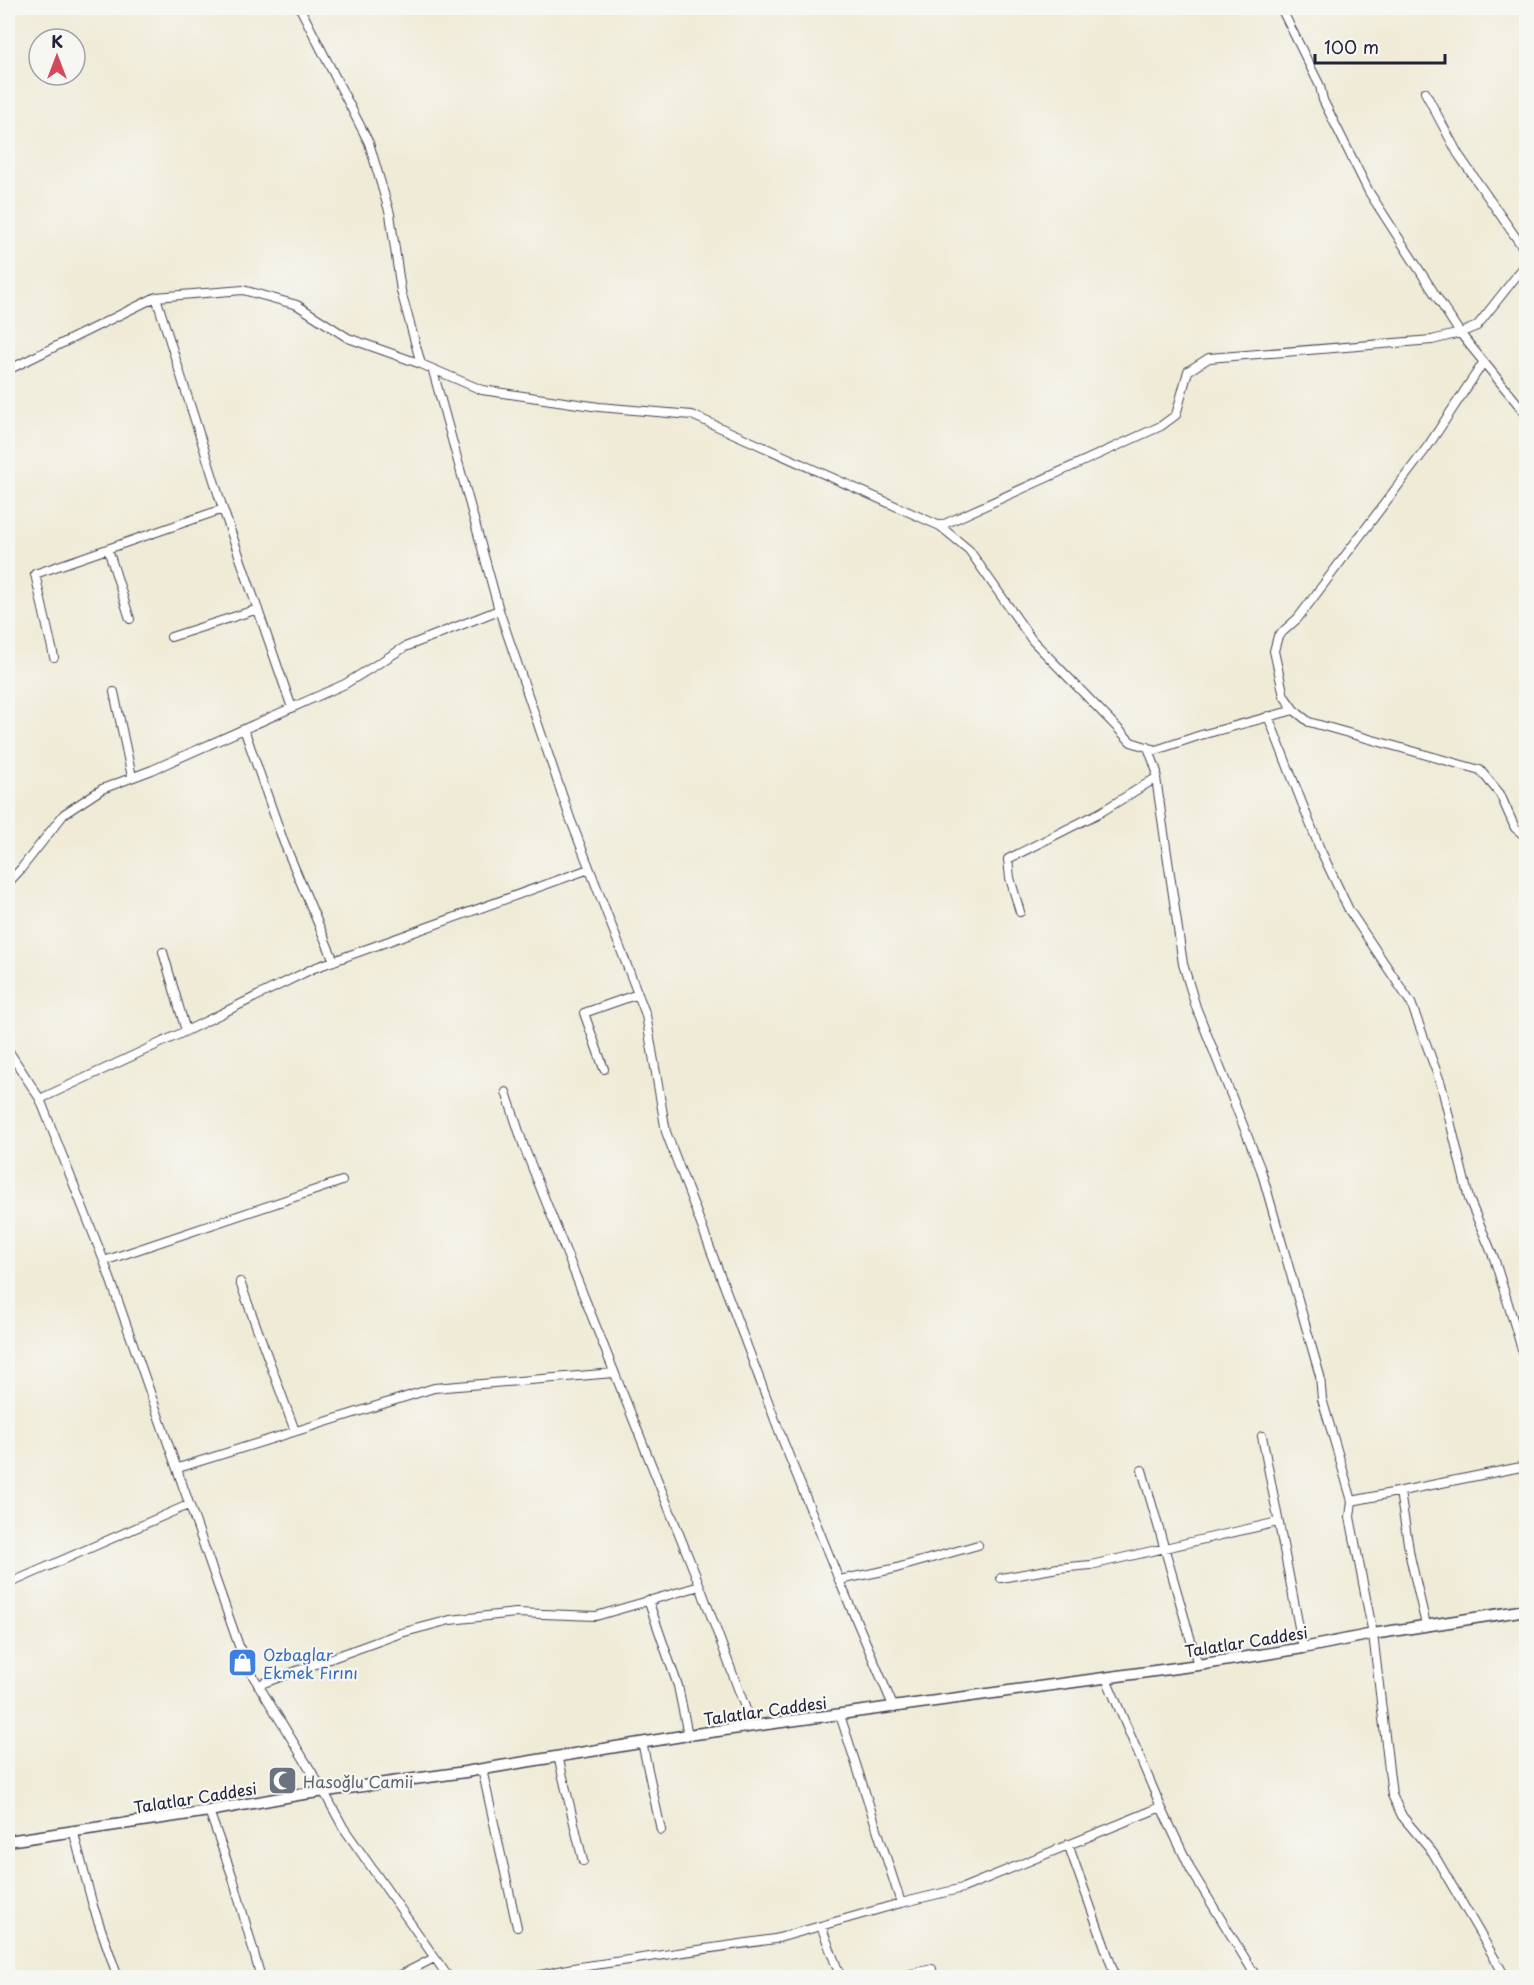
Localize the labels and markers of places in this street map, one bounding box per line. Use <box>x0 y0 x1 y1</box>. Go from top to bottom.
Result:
place label: Ozbaglar Ekmek Fırını <box>263 1642 358 1684</box>
shop icon: Ozbaglar Ekmek Fırını <box>226 1647 258 1679</box>
mosque icon: Hasoğlu Camii <box>266 1765 298 1797</box>
place label: Hasoğlu Camii <box>303 1769 413 1793</box>

